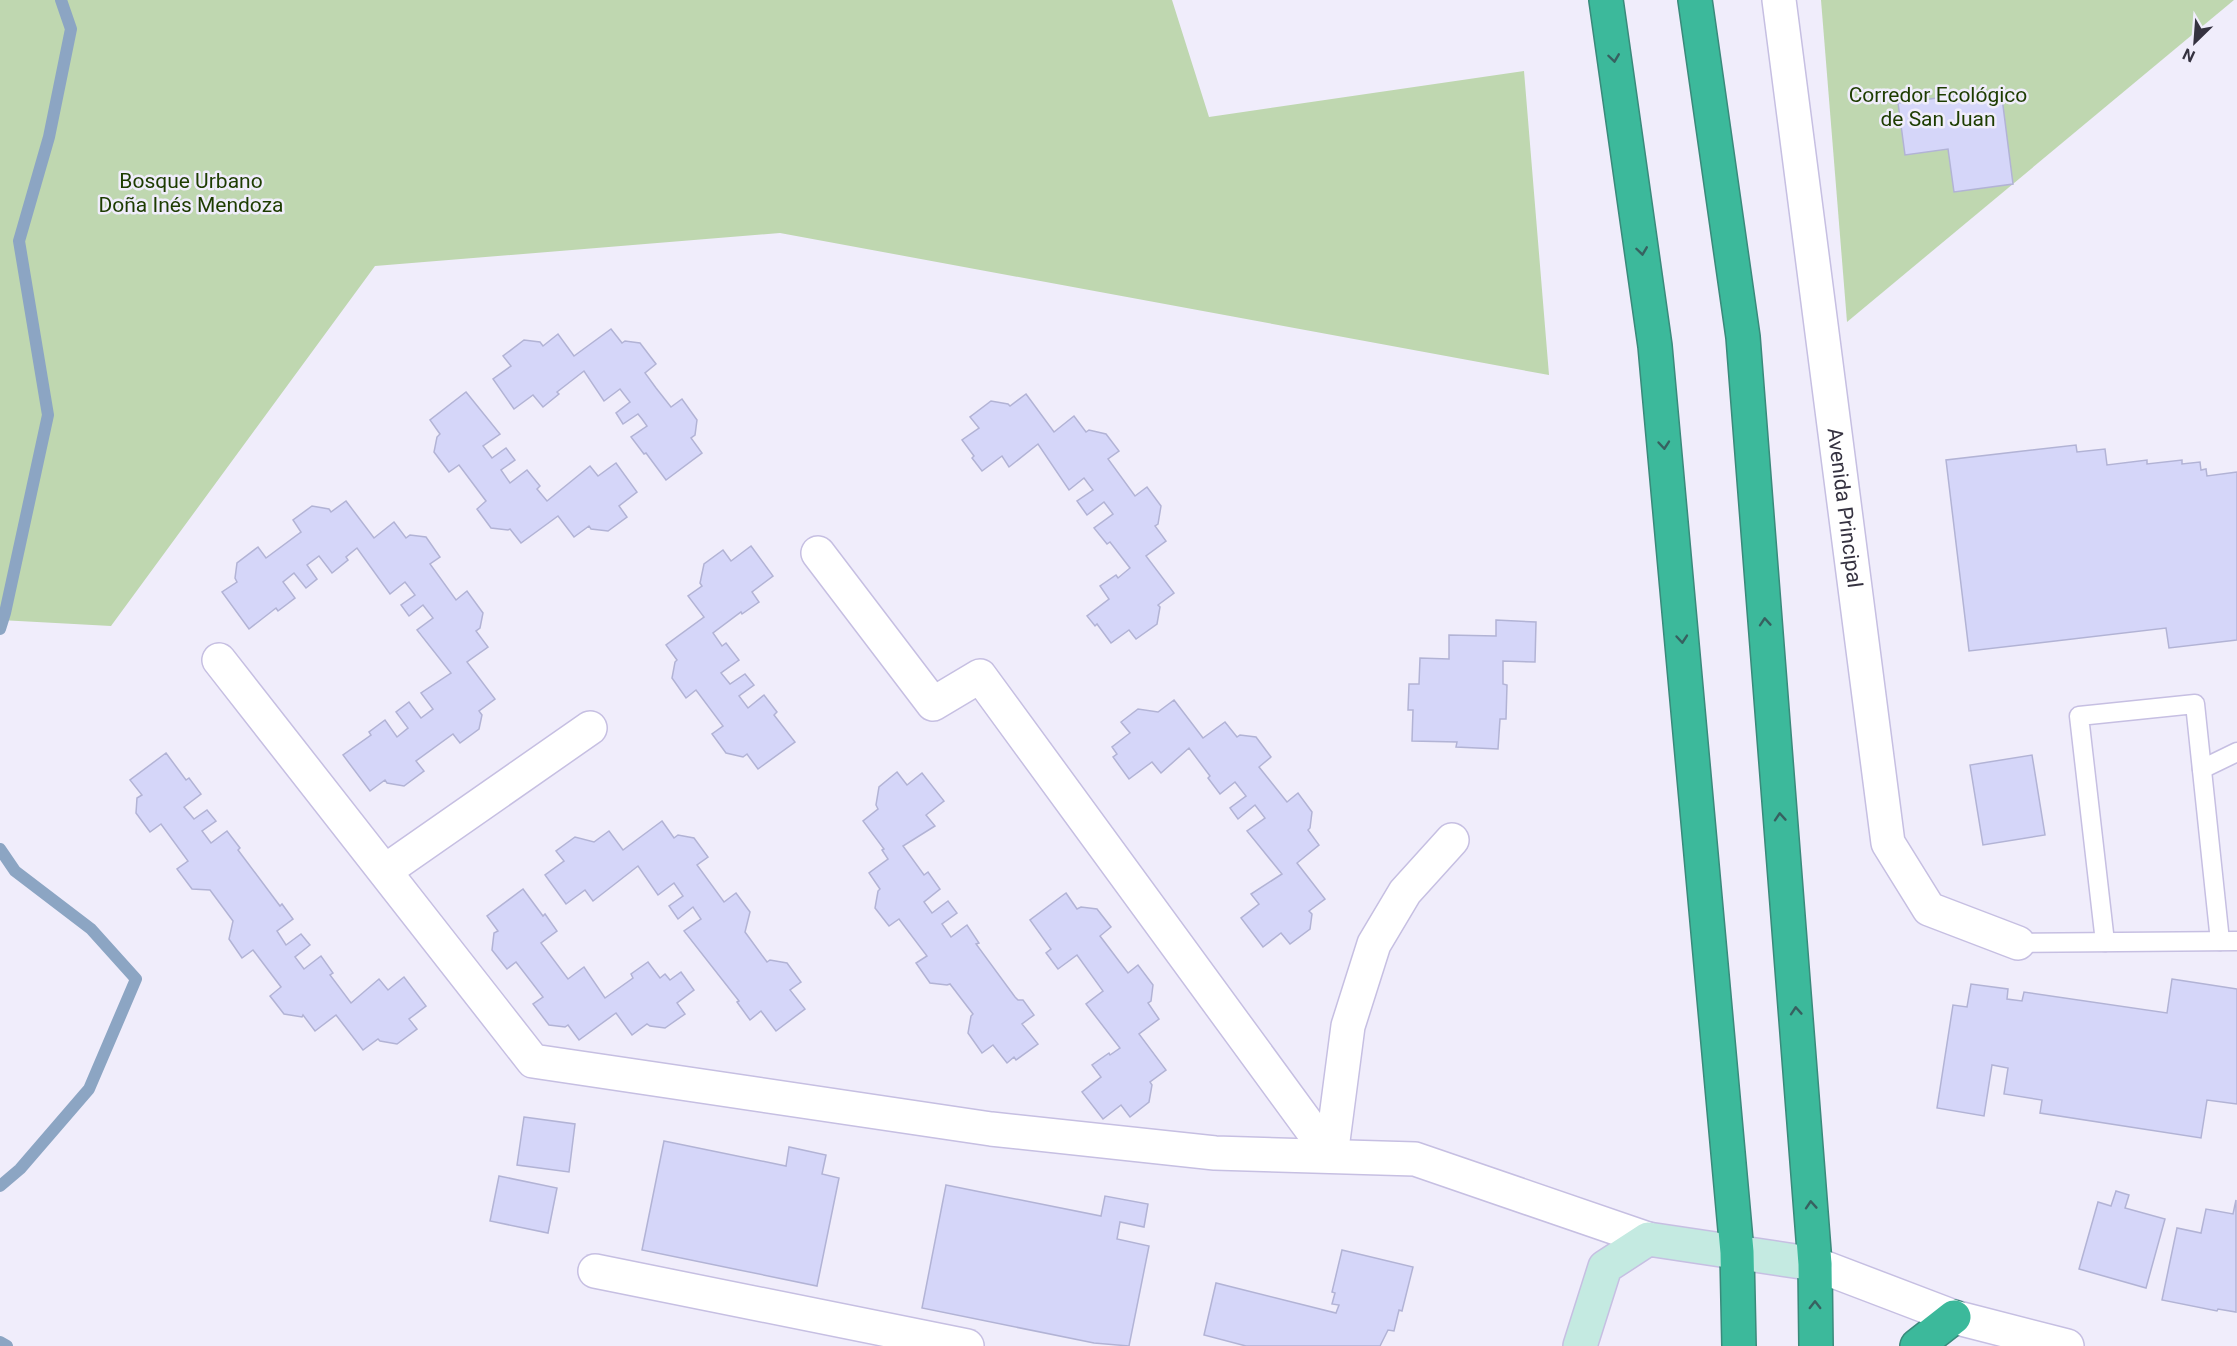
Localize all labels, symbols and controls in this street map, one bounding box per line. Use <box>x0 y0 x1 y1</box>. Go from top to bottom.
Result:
north arrow <box>2165 12 2225 72</box>
text: N <box>2180 44 2198 66</box>
one-way arrow <box>1607 53 1619 63</box>
park label: Corredor Ecológico de San Juan <box>1849 83 2027 131</box>
park label: Bosque Urbano Doña Inés Mendoza <box>98 169 284 217</box>
one-way arrow <box>1635 246 1647 256</box>
street label: Avenida Principal <box>1822 426 1867 589</box>
one-way arrow <box>1657 440 1670 449</box>
one-way arrow <box>1759 618 1772 627</box>
one-way arrow <box>1675 634 1688 643</box>
one-way arrow <box>1774 812 1787 821</box>
one-way arrow <box>1789 1006 1802 1015</box>
one-way arrow <box>1805 1201 1818 1210</box>
one-way arrow <box>1809 1300 1822 1309</box>

